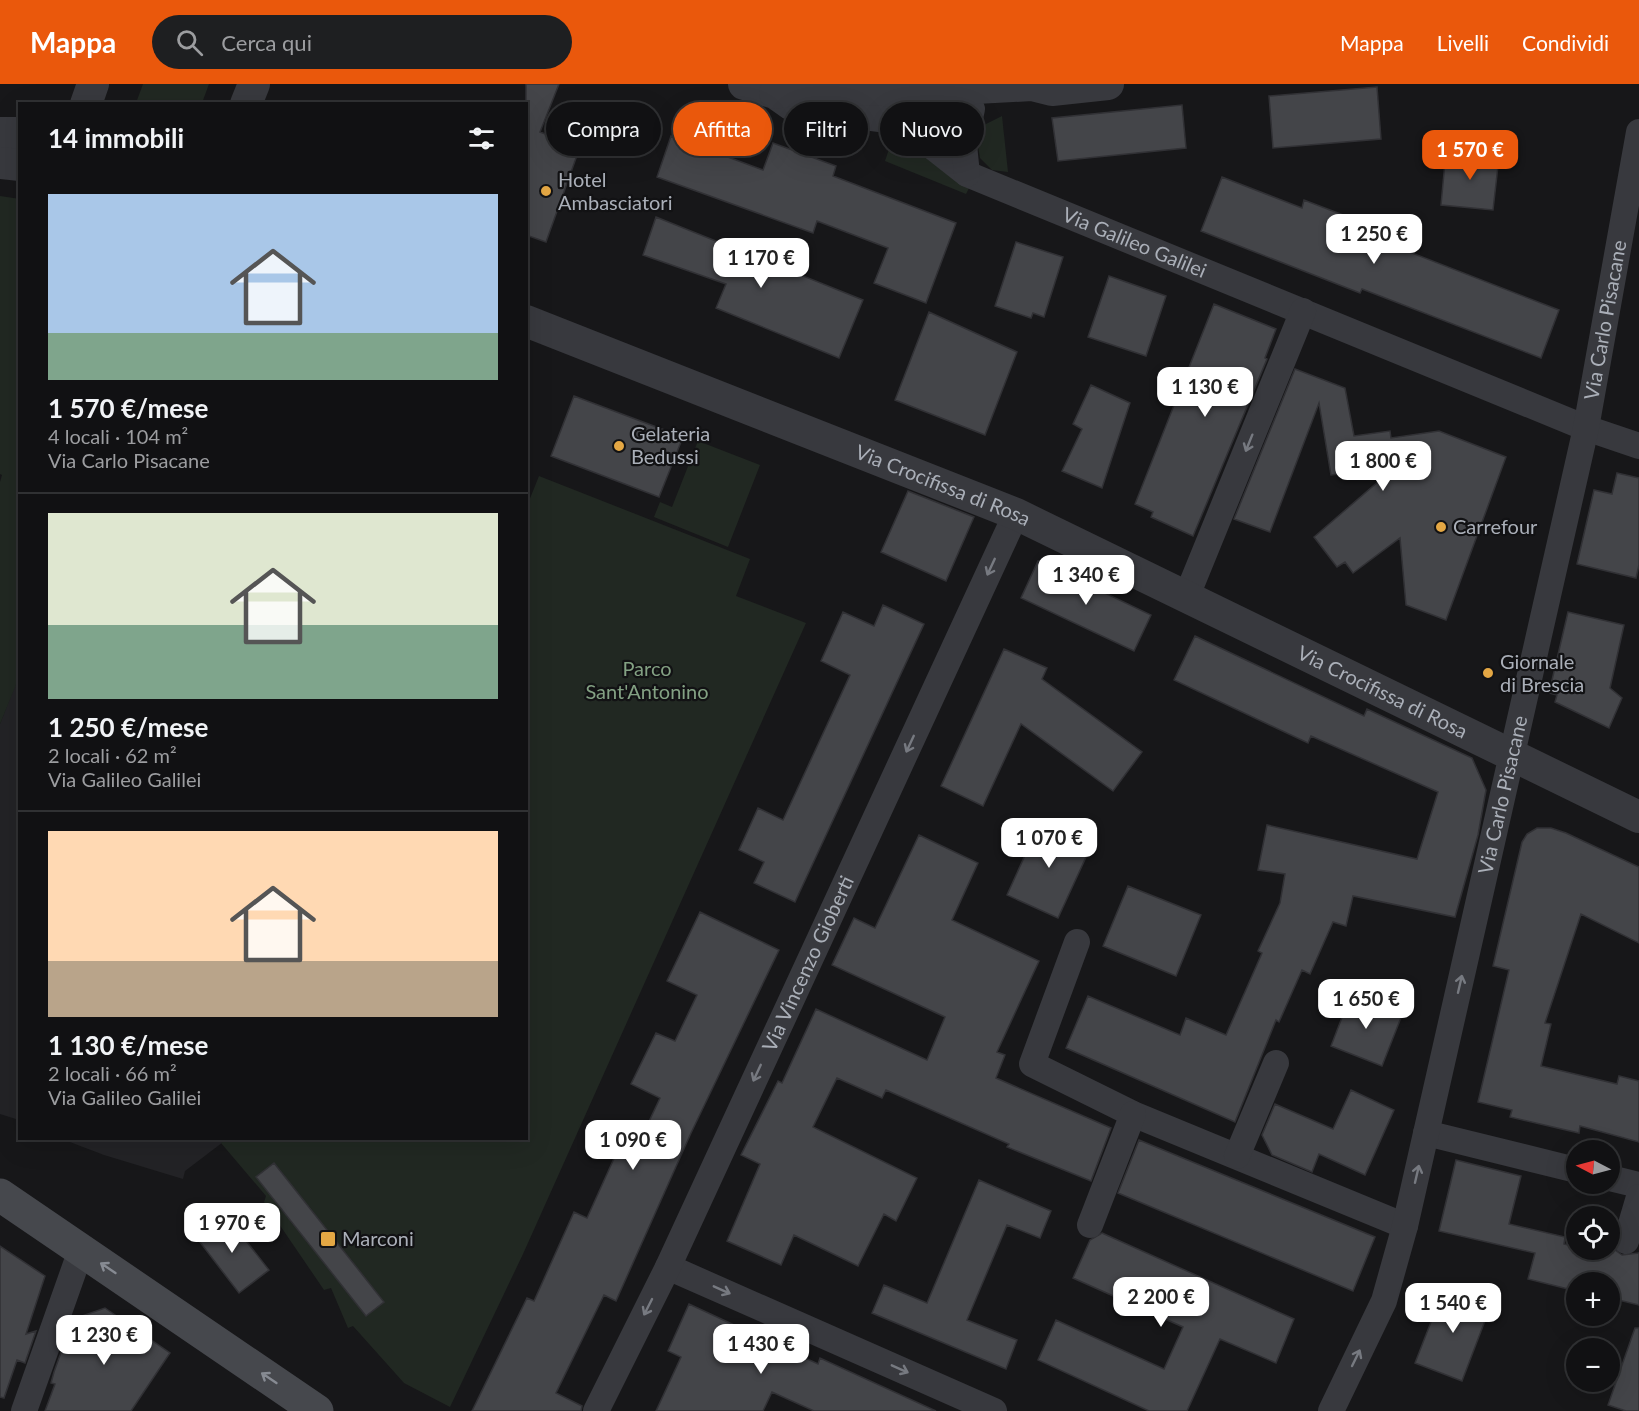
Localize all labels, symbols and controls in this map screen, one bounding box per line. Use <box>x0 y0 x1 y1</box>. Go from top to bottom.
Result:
search box <box>152 15 572 69</box>
text: Mappa <box>30 25 116 59</box>
icon: search <box>173 26 206 59</box>
text: Cerca qui <box>221 29 312 56</box>
text: Mappa <box>1340 30 1404 55</box>
text: Livelli <box>1437 30 1489 55</box>
text: Condividi <box>1522 30 1609 55</box>
chip: Compra <box>546 102 661 156</box>
chip: Affitta <box>673 102 772 156</box>
chip: Filtri <box>784 102 868 156</box>
chip: Nuovo <box>880 102 984 156</box>
text: 14 immobili <box>48 122 184 154</box>
icon: filters <box>465 122 498 155</box>
pin: 1 570 € <box>1415 130 1525 181</box>
text: 1 570 € <box>1436 137 1504 161</box>
place label: Hotel Ambasciatori <box>558 167 672 214</box>
marker: Hotel Ambasciatori <box>539 184 553 198</box>
street label: Via Galileo Galilei <box>1059 202 1210 282</box>
pin: 1 250 € <box>1319 214 1429 265</box>
text: 1 250 € <box>1340 221 1408 245</box>
icon: home <box>219 233 327 341</box>
pin: 1 170 € <box>706 238 816 289</box>
street label: Via Carlo Pisacane <box>1578 238 1630 402</box>
text: 1 170 € <box>727 245 795 269</box>
pin: 1 130 € <box>1150 367 1260 418</box>
text: 1 130 € <box>1171 374 1239 398</box>
text: 1 570 €/mese <box>48 392 208 424</box>
place label: Gelateria Bedussi <box>631 421 710 468</box>
text: 4 locali · 104 m² <box>48 424 188 448</box>
one-way arrow <box>1243 434 1254 452</box>
marker: Gelateria Bedussi <box>612 439 626 453</box>
street label: Via Crocifissa di Rosa <box>852 439 1035 530</box>
pin: 1 800 € <box>1328 441 1438 492</box>
text: Via Carlo Pisacane <box>48 448 210 472</box>
text: 1 800 € <box>1349 448 1417 472</box>
place label: Carrefour <box>1453 514 1538 538</box>
marker: Carrefour <box>1434 520 1448 534</box>
icon: home <box>219 552 327 660</box>
pin: 1 340 € <box>1031 555 1141 606</box>
one-way arrow <box>985 557 997 575</box>
text: 1 340 € <box>1052 562 1120 586</box>
street label: Via Crocifissa di Rosa <box>1294 640 1472 743</box>
place label: Giornale di Brescia <box>1500 649 1584 696</box>
park label: Parco Sant'Antonino <box>585 656 709 703</box>
marker: Giornale di Brescia <box>1481 666 1495 680</box>
text: 1 250 €/mese <box>48 711 208 743</box>
street label: Via Carlo Pisacane <box>1472 713 1531 876</box>
one-way arrow <box>903 734 915 752</box>
text: 2 locali · 62 m² <box>48 743 177 767</box>
text: Via Galileo Galilei <box>48 767 201 791</box>
pin: 1 070 € <box>994 818 1104 869</box>
text: 1 070 € <box>1015 825 1083 849</box>
icon: home <box>219 870 327 978</box>
street label: Via Vincenzo Gioberti <box>756 872 858 1055</box>
one-way arrow <box>1455 974 1466 994</box>
pin: 1 650 € <box>1311 979 1421 1030</box>
text: 1 650 € <box>1332 986 1400 1010</box>
text: 1 130 €/mese <box>48 1029 208 1061</box>
text: 2 locali · 66 m² <box>48 1061 177 1085</box>
one-way arrow <box>751 1064 763 1082</box>
text: Via Galileo Galilei <box>48 1085 201 1109</box>
pin: 1 090 € <box>578 1120 688 1171</box>
text: 1 090 € <box>599 1127 667 1151</box>
north arrow <box>1566 1140 1620 1194</box>
map controls <box>1566 1140 1620 1392</box>
one-way arrow <box>1412 1165 1423 1184</box>
pin: 1 970 € <box>177 1203 287 1254</box>
button: locate <box>1566 1206 1620 1260</box>
text: 1 970 € <box>198 1210 266 1234</box>
place label: Marconi <box>342 1226 414 1250</box>
marker: Marconi <box>319 1230 337 1248</box>
one-way arrow <box>100 1262 117 1274</box>
button: + <box>1566 1272 1620 1326</box>
pin: 2 200 € <box>1106 1277 1216 1328</box>
pin: 1 540 € <box>1398 1283 1508 1334</box>
text: 2 200 € <box>1127 1284 1195 1308</box>
one-way arrow <box>712 1285 730 1297</box>
text: 1 540 € <box>1419 1290 1487 1314</box>
one-way arrow <box>642 1298 654 1315</box>
pin: 1 230 € <box>49 1315 159 1366</box>
text: 1 230 € <box>70 1322 138 1346</box>
pin: 1 430 € <box>706 1324 816 1375</box>
text: 1 430 € <box>727 1331 795 1355</box>
button: − <box>1566 1338 1620 1392</box>
one-way arrow <box>1351 1350 1363 1368</box>
one-way arrow <box>890 1364 908 1376</box>
one-way arrow <box>261 1372 278 1384</box>

